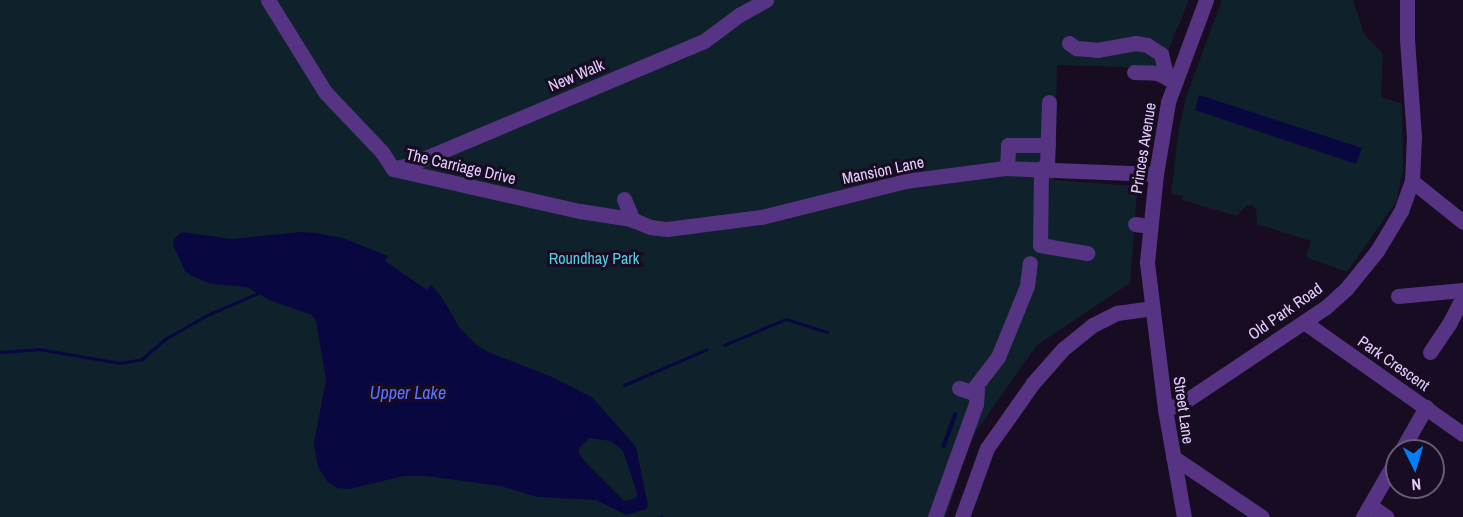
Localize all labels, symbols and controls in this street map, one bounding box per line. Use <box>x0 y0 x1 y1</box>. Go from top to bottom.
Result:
street label: New Walk <box>545 55 607 95</box>
street label: Princes Avenue <box>1126 101 1160 195</box>
street label: The Carriage Drive <box>404 144 518 188</box>
street label: Mansion Lane <box>840 152 926 188</box>
park label: Roundhay Park <box>549 248 639 268</box>
street label: Old Park Road <box>1244 278 1326 344</box>
street label: Park Crescent <box>1354 331 1434 395</box>
street label: Street Lane <box>1170 375 1198 445</box>
water label: Upper Lake <box>370 382 446 404</box>
north arrow <box>1385 439 1445 499</box>
text: N <box>1411 474 1422 496</box>

